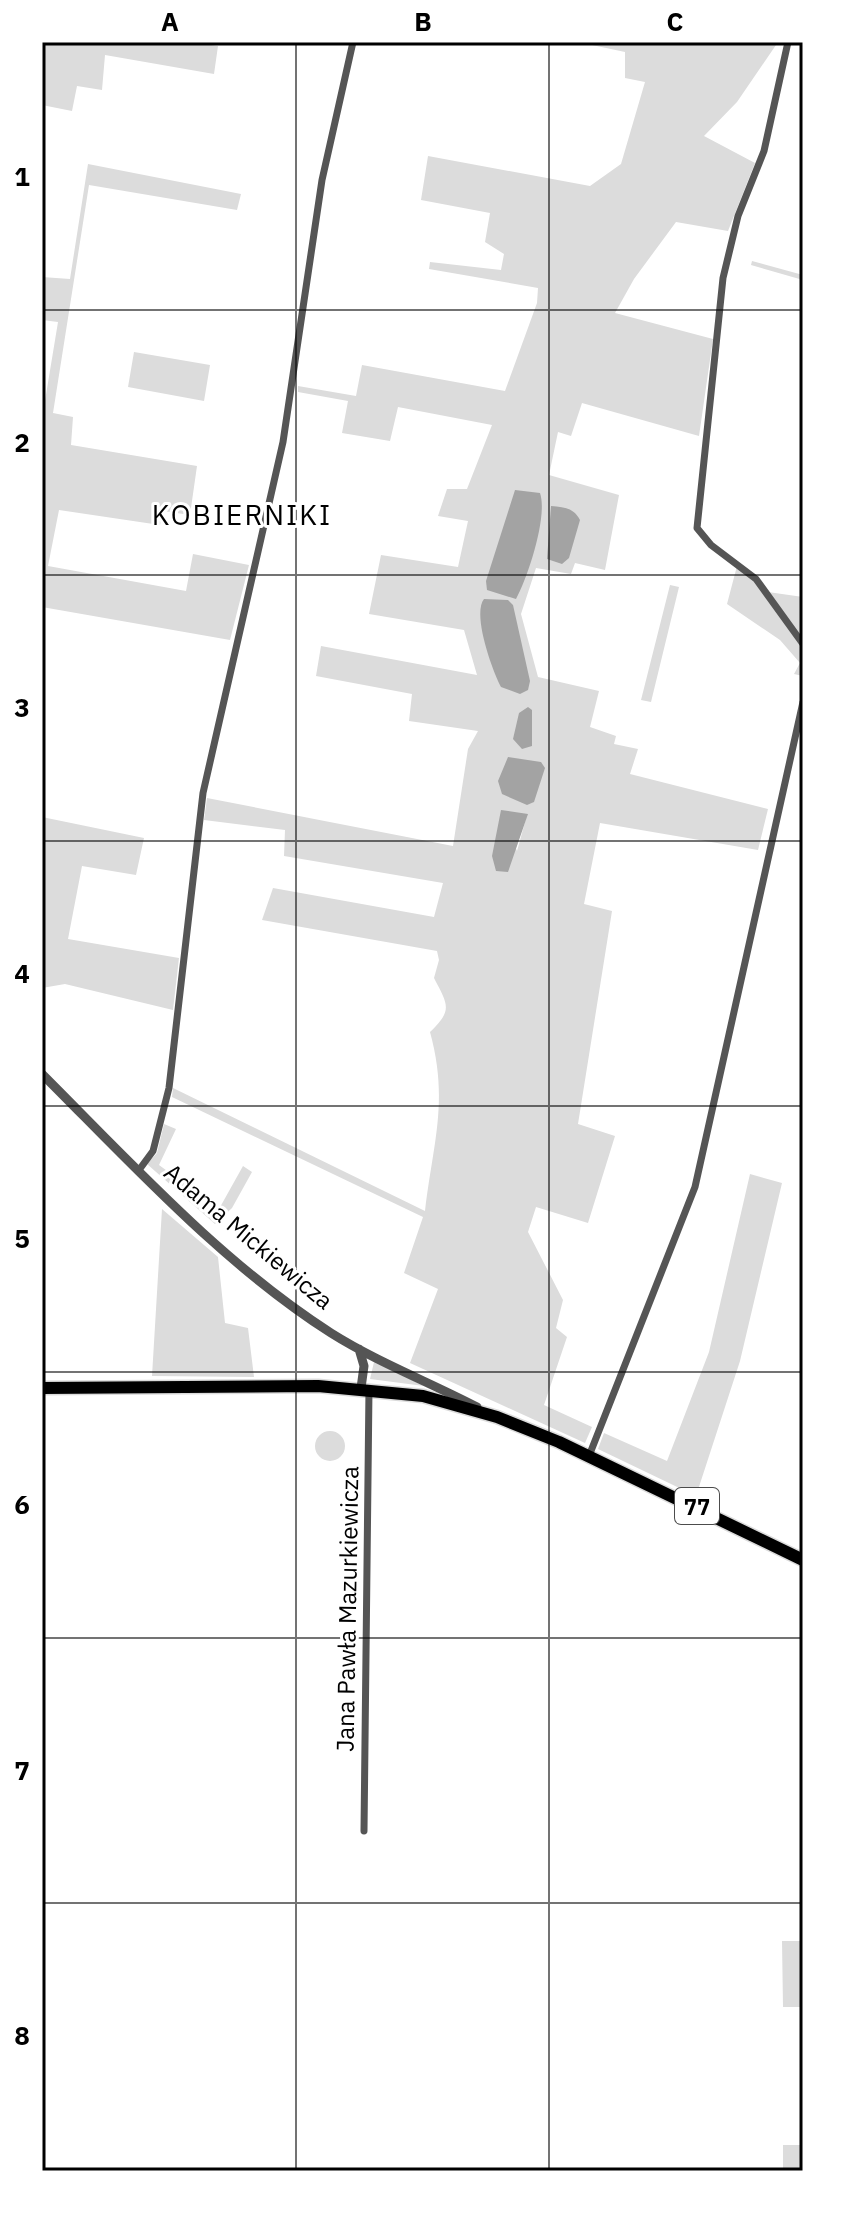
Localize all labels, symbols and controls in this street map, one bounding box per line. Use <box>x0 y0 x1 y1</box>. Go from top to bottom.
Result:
text: A <box>161 4 179 38</box>
text: B <box>414 4 432 38</box>
text: C <box>667 4 684 38</box>
text: 1 <box>14 159 30 193</box>
text: 2 <box>14 425 30 459</box>
district label: KOBIERNIKI <box>152 496 332 533</box>
text: 3 <box>14 690 30 724</box>
text: 4 <box>14 956 30 990</box>
street label: Adama Mickiewicza <box>158 1156 340 1316</box>
text: 5 <box>14 1221 30 1255</box>
street label: Jana Pawła Mazurkiewicza <box>329 1466 365 1752</box>
text: 6 <box>14 1487 30 1521</box>
road number: 77 <box>675 1488 719 1524</box>
text: 7 <box>14 1753 30 1787</box>
text: 8 <box>14 2018 30 2052</box>

